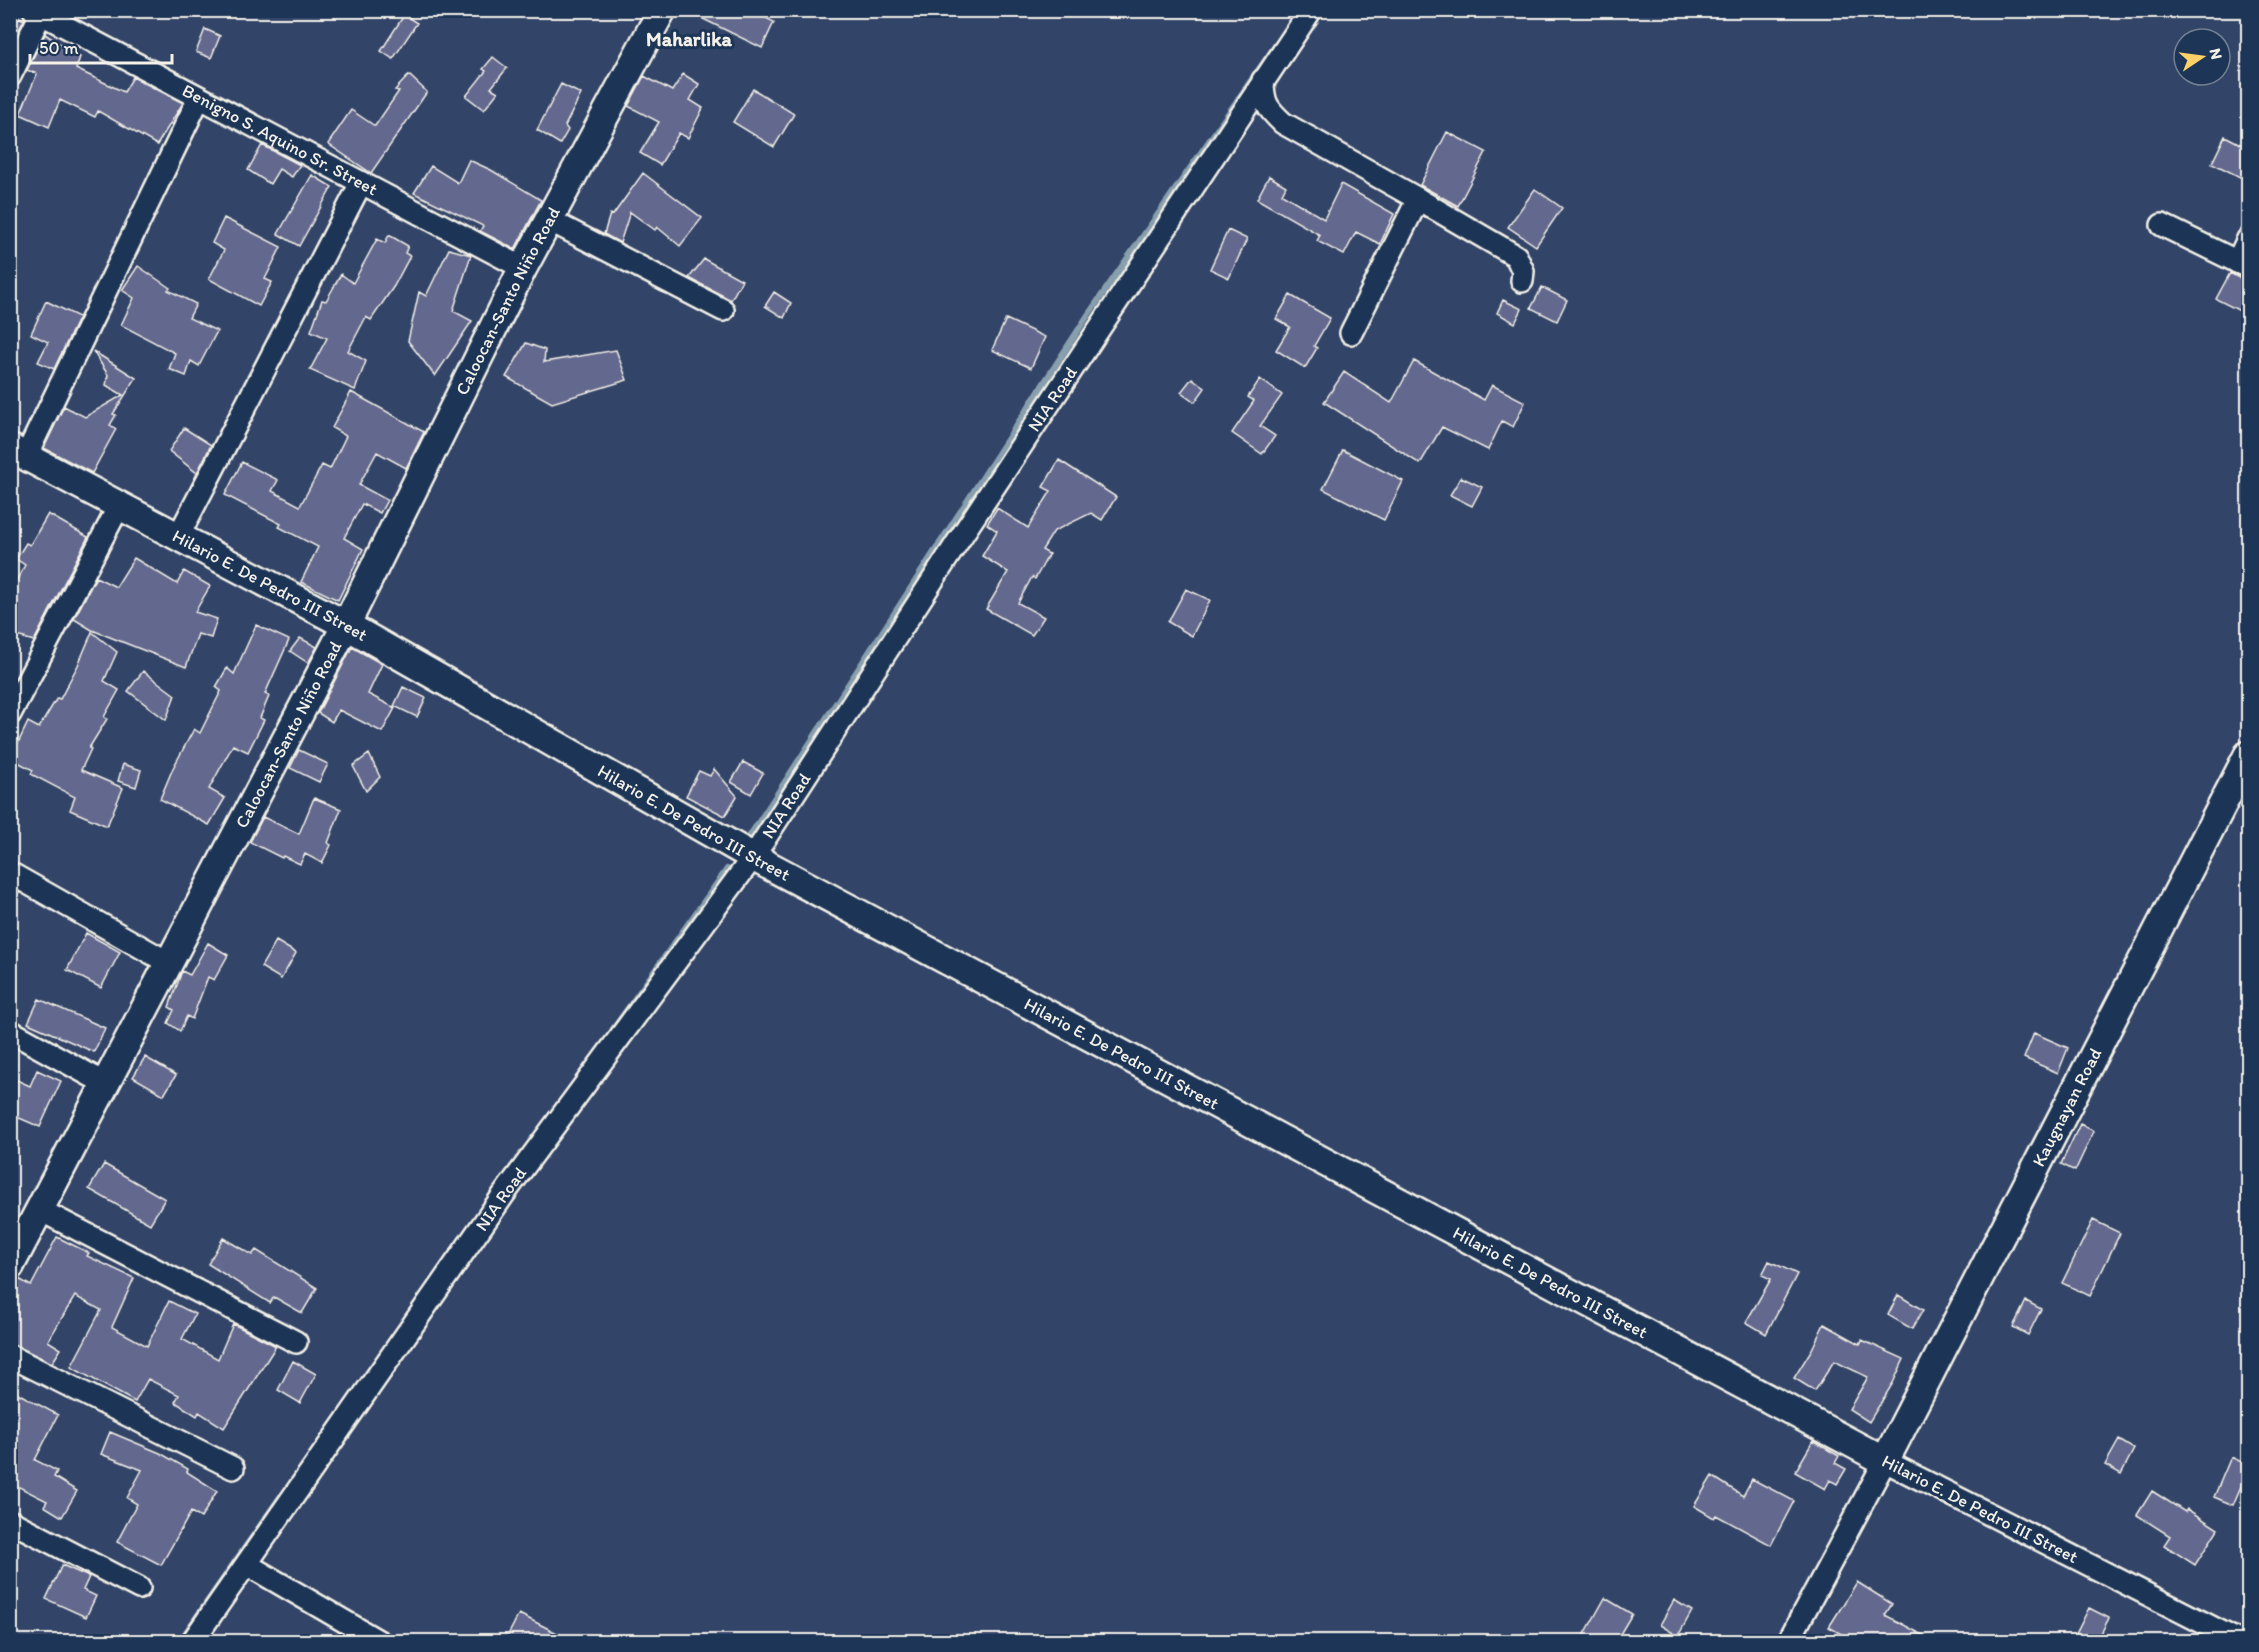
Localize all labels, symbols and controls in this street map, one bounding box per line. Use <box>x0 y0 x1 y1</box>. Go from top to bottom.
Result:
scale bar <box>30 27 172 65</box>
district label: Maharlika <box>646 27 732 51</box>
north arrow <box>2172 27 2232 87</box>
text: 50 m <box>39 37 79 59</box>
text: N <box>2206 46 2227 61</box>
street label: Benigno S. Aquino Sr. Street <box>178 79 382 200</box>
street label: Caloocan-Santo Niño Road <box>451 203 565 399</box>
street label: NIA Road <box>1023 362 1082 436</box>
street label: Hilario E. De Pedro III Street <box>169 525 372 646</box>
street label: Caloocan-Santo Niño Road <box>230 637 347 832</box>
street label: Hilario E. De Pedro III Street <box>594 760 794 886</box>
street label: NIA Road <box>757 769 816 843</box>
street label: Hilario E. De Pedro III Street <box>1020 993 1223 1115</box>
street label: Kaugnayan Road <box>2027 1044 2107 1170</box>
street label: NIA Road <box>471 1163 531 1235</box>
street label: Hilario E. De Pedro III Street <box>1449 1222 1652 1343</box>
street label: Hilario E. De Pedro III Street <box>1878 1450 2082 1568</box>

